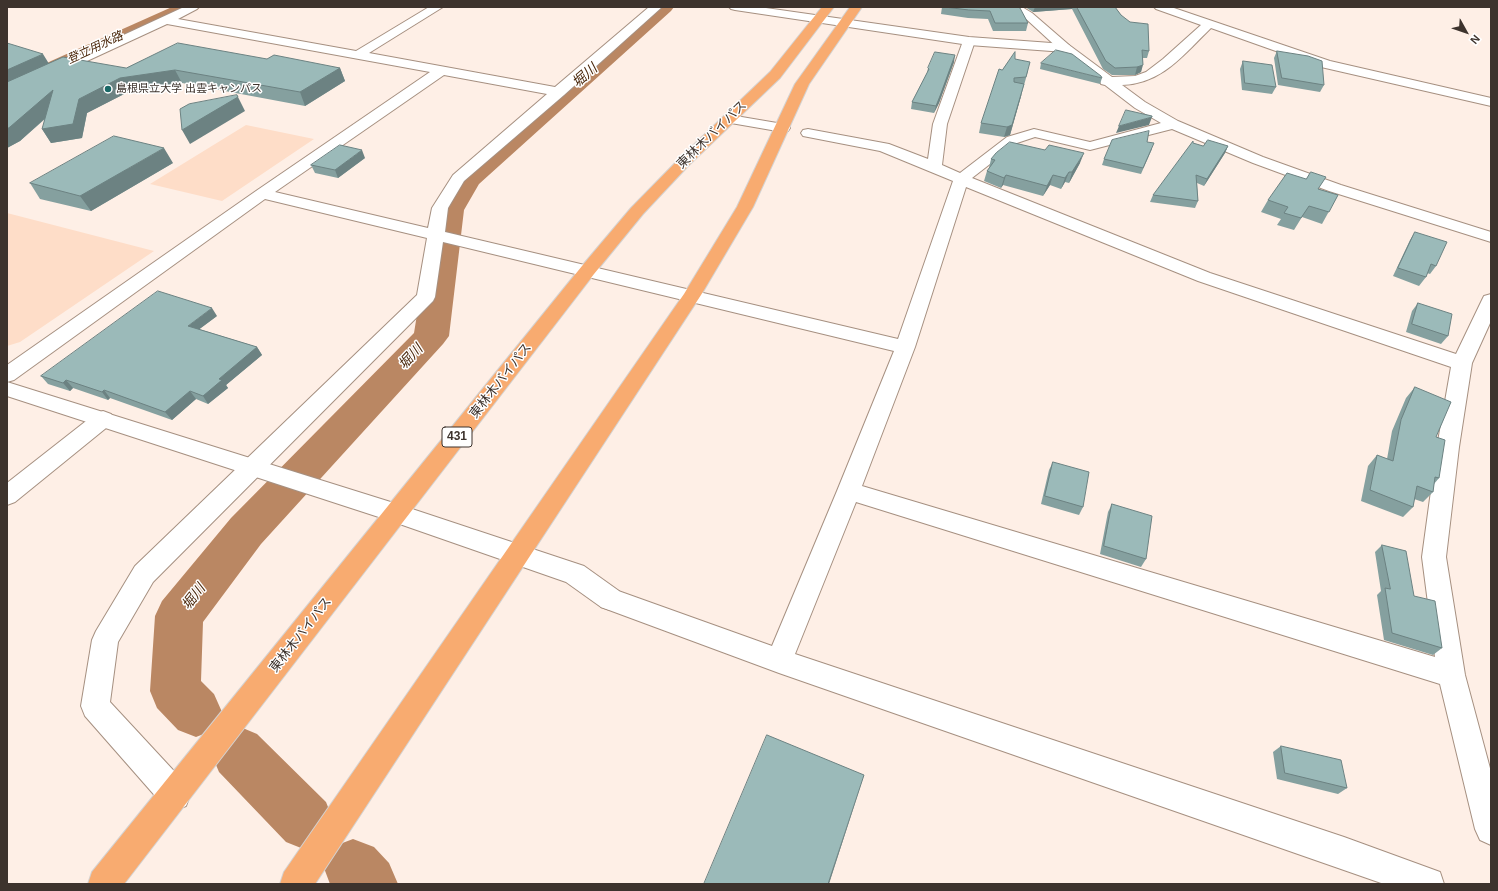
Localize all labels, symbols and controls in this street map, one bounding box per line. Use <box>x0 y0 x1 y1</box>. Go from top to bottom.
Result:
north arrow <box>1446 12 1486 52</box>
water label: 登立用水路 <box>65 29 125 67</box>
text: N <box>1468 33 1482 47</box>
water label: 堀川 <box>569 60 601 92</box>
place label: 島根県立大学 出雲キャンパス <box>116 82 262 96</box>
marker: 島根県立大学 出雲キャンパス <box>103 84 113 94</box>
street label: 東林木バイパス <box>674 98 750 172</box>
street label: 東林木バイパス <box>467 340 535 422</box>
water label: 堀川 <box>395 341 427 373</box>
road number: 431 <box>442 427 472 447</box>
water label: 堀川 <box>179 581 209 613</box>
street label: 東林木バイパス <box>267 594 335 676</box>

